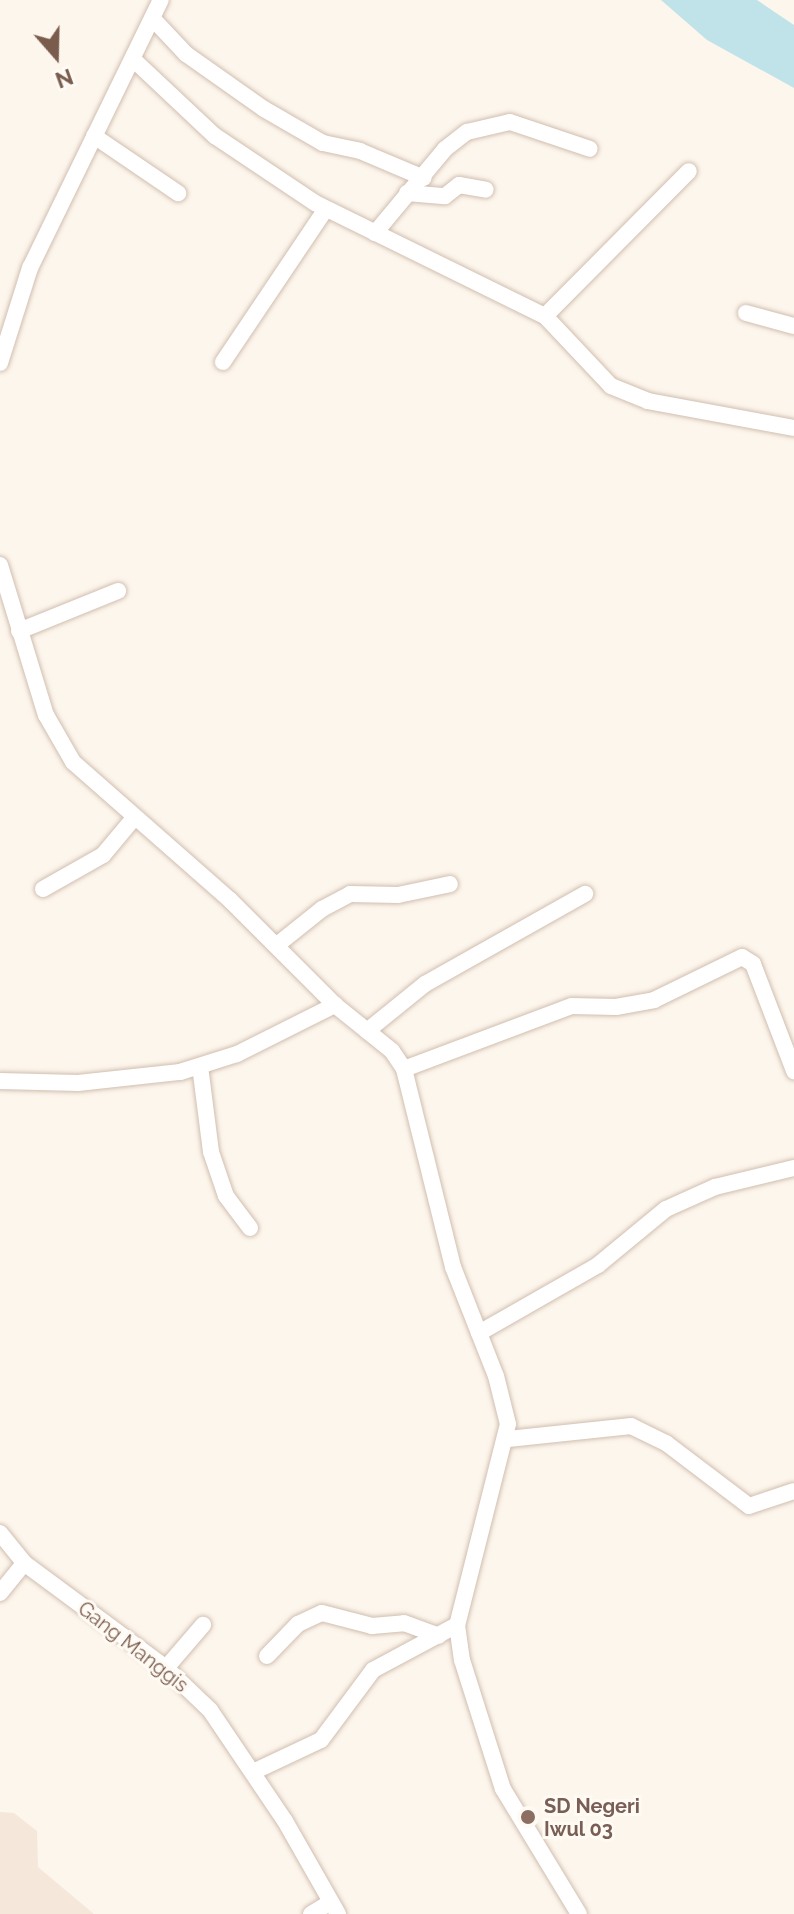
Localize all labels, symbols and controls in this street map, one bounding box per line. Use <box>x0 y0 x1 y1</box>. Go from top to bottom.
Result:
north arrow <box>16 16 96 96</box>
text: N <box>52 63 77 94</box>
street label: Gang Manggis <box>73 1597 193 1697</box>
place label: SD Negeri Iwul 03 <box>544 1794 640 1841</box>
marker: SD Negeri Iwul 03 <box>519 1808 537 1826</box>

